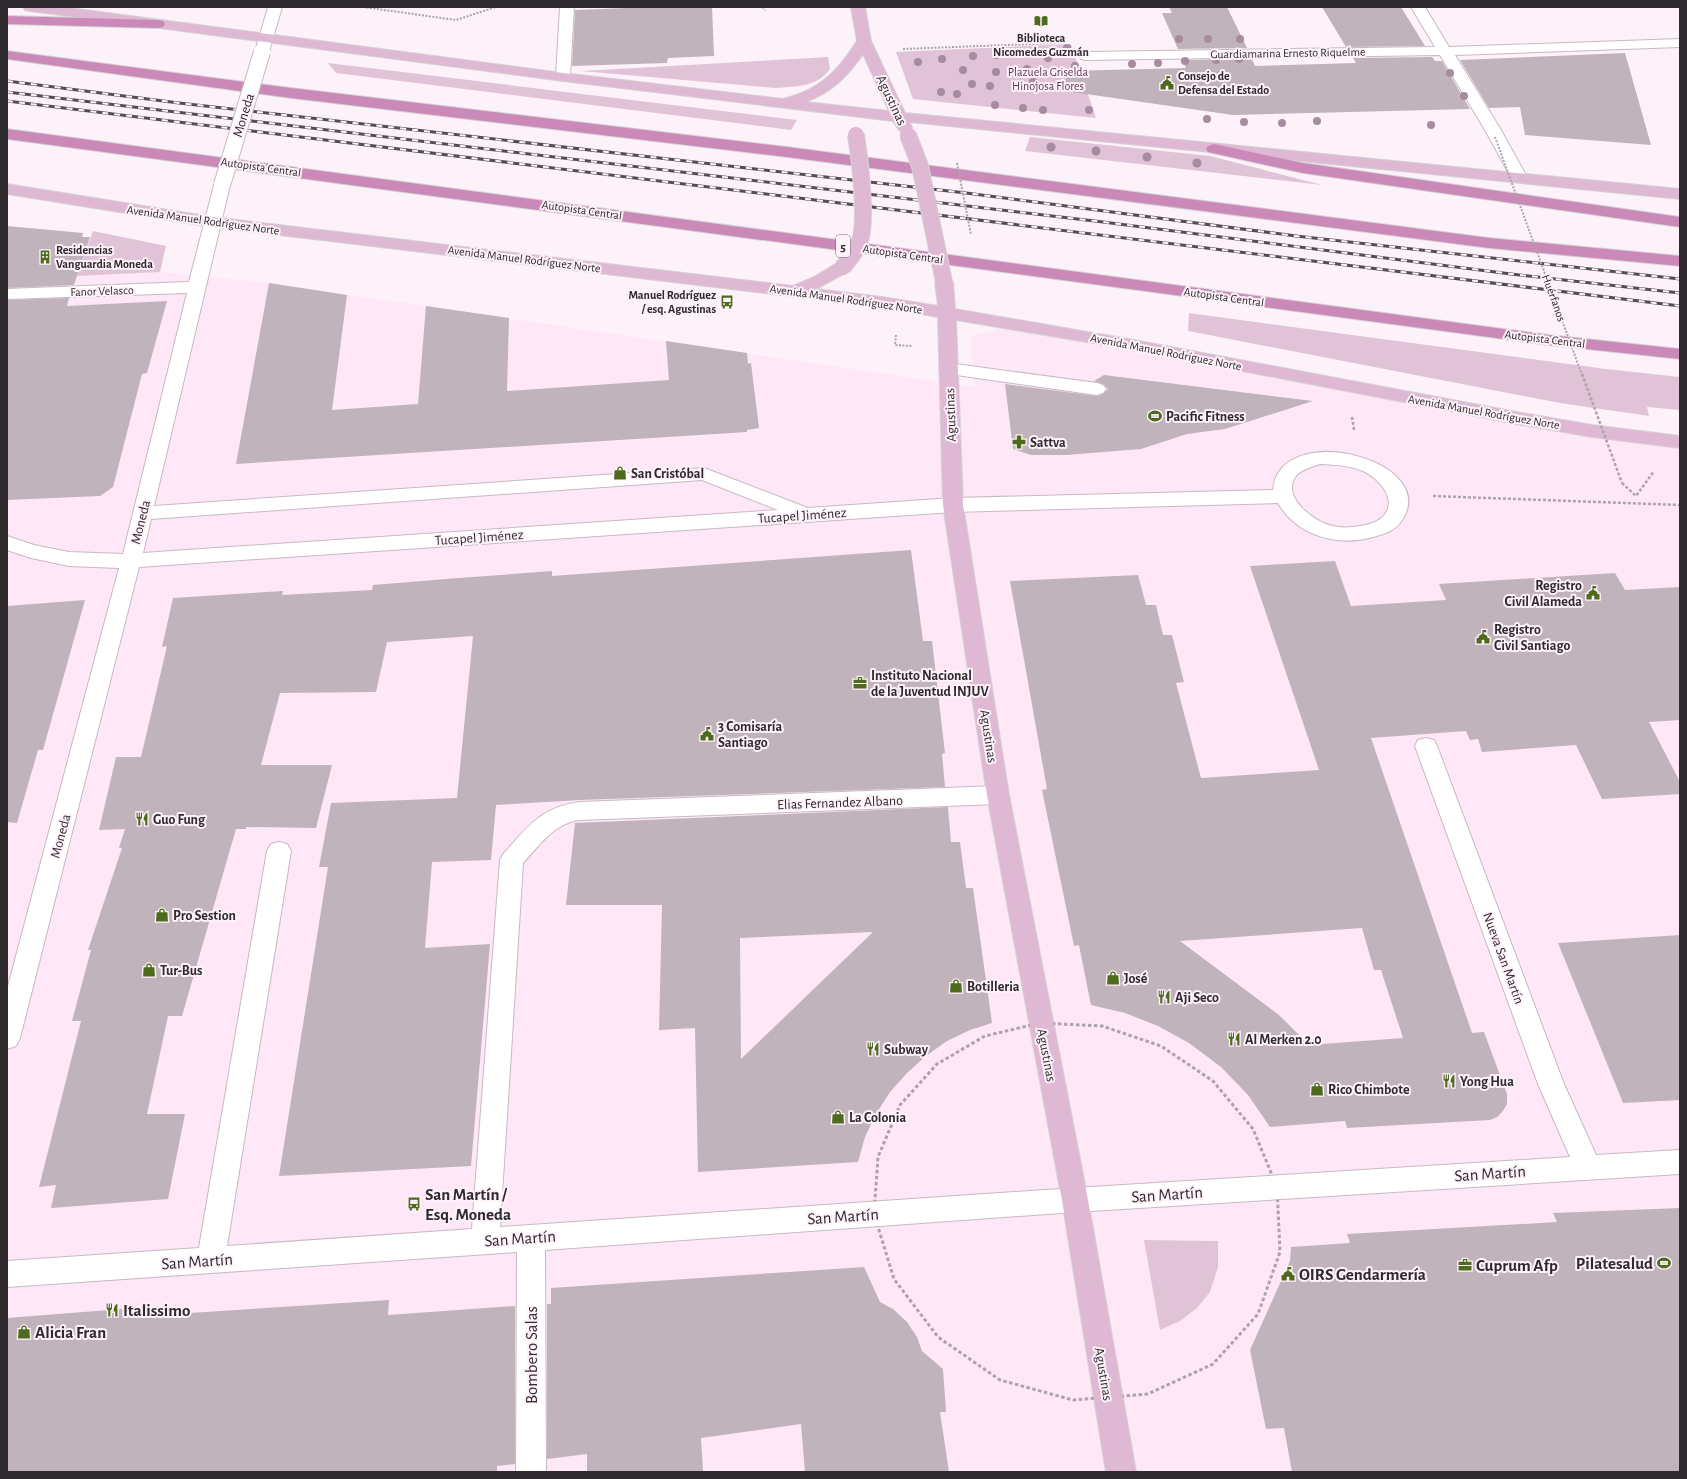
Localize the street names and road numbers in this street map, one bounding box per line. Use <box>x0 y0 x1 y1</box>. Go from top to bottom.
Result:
street label: Guardiamarina Ernesto Riquelme <box>1210 46 1366 60</box>
street label: Agustinas <box>873 73 909 128</box>
street label: Moneda <box>231 91 257 139</box>
street label: Autopista Central <box>220 155 302 179</box>
street label: Autopista Central <box>541 198 623 222</box>
street label: Avenida Manuel Rodríguez Norte <box>126 203 280 237</box>
road number: 5 <box>836 235 850 257</box>
street label: Autopista Central <box>862 242 944 266</box>
street label: Avenida Manuel Rodríguez Norte <box>447 244 601 274</box>
street label: Huérfanos <box>1540 273 1568 323</box>
street label: Avenida Manuel Rodríguez Norte <box>769 282 923 316</box>
street label: Fanor Velasco <box>70 284 134 298</box>
street label: Autopista Central <box>1183 285 1265 309</box>
street label: Autopista Central <box>1504 328 1586 350</box>
street label: Avenida Manuel Rodríguez Norte <box>1089 331 1243 373</box>
street label: Agustinas <box>943 388 959 442</box>
street label: Avenida Manuel Rodríguez Norte <box>1407 393 1561 431</box>
street label: Moneda <box>129 498 153 546</box>
street label: Tucapel Jiménez <box>757 506 847 526</box>
street label: Tucapel Jiménez <box>434 528 524 548</box>
street label: Agustinas <box>977 708 999 764</box>
street label: Elias Fernandez Albano <box>777 794 903 812</box>
street label: Moneda <box>48 812 74 860</box>
street label: Nueva San Martín <box>1480 911 1526 1006</box>
street label: Agustinas <box>1034 1027 1058 1083</box>
street label: San Martín <box>1454 1163 1526 1184</box>
street label: San Martín <box>1131 1184 1203 1205</box>
street label: San Martín <box>807 1206 879 1227</box>
street label: San Martín <box>484 1228 556 1249</box>
street label: San Martín <box>161 1251 233 1272</box>
street label: Bombero Salas <box>523 1306 540 1404</box>
street label: Agustinas <box>1091 1346 1115 1402</box>

